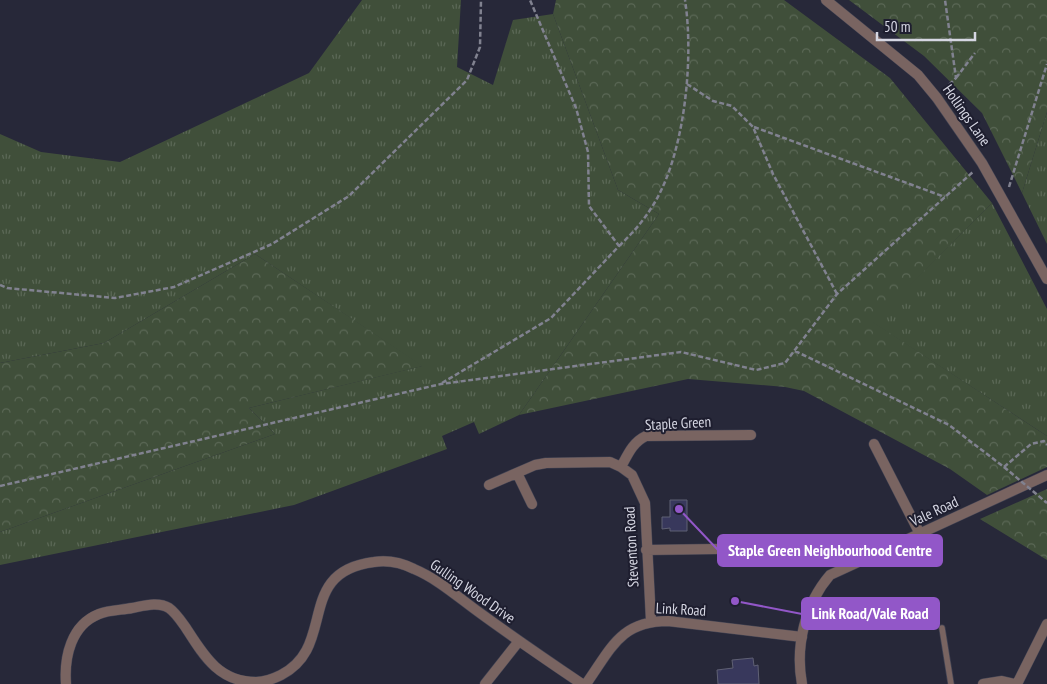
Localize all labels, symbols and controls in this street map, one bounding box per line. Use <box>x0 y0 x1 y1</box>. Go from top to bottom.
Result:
scale bar <box>877 10 974 42</box>
text: 50 m <box>884 17 910 36</box>
street label: Hollings Lane <box>939 81 995 149</box>
street label: Staple Green <box>644 412 712 434</box>
street label: Vale Road <box>906 492 961 531</box>
street label: Steventon Road <box>619 506 643 588</box>
callout: Staple Green Neighbourhood Centre <box>718 535 942 566</box>
text: Staple Green Neighbourhood Centre <box>728 540 932 560</box>
street label: Gulling Wood Drive <box>427 555 519 627</box>
street label: Link Road <box>655 598 707 620</box>
callout: Link Road/Vale Road <box>802 598 939 629</box>
text: Link Road/Vale Road <box>811 603 929 623</box>

